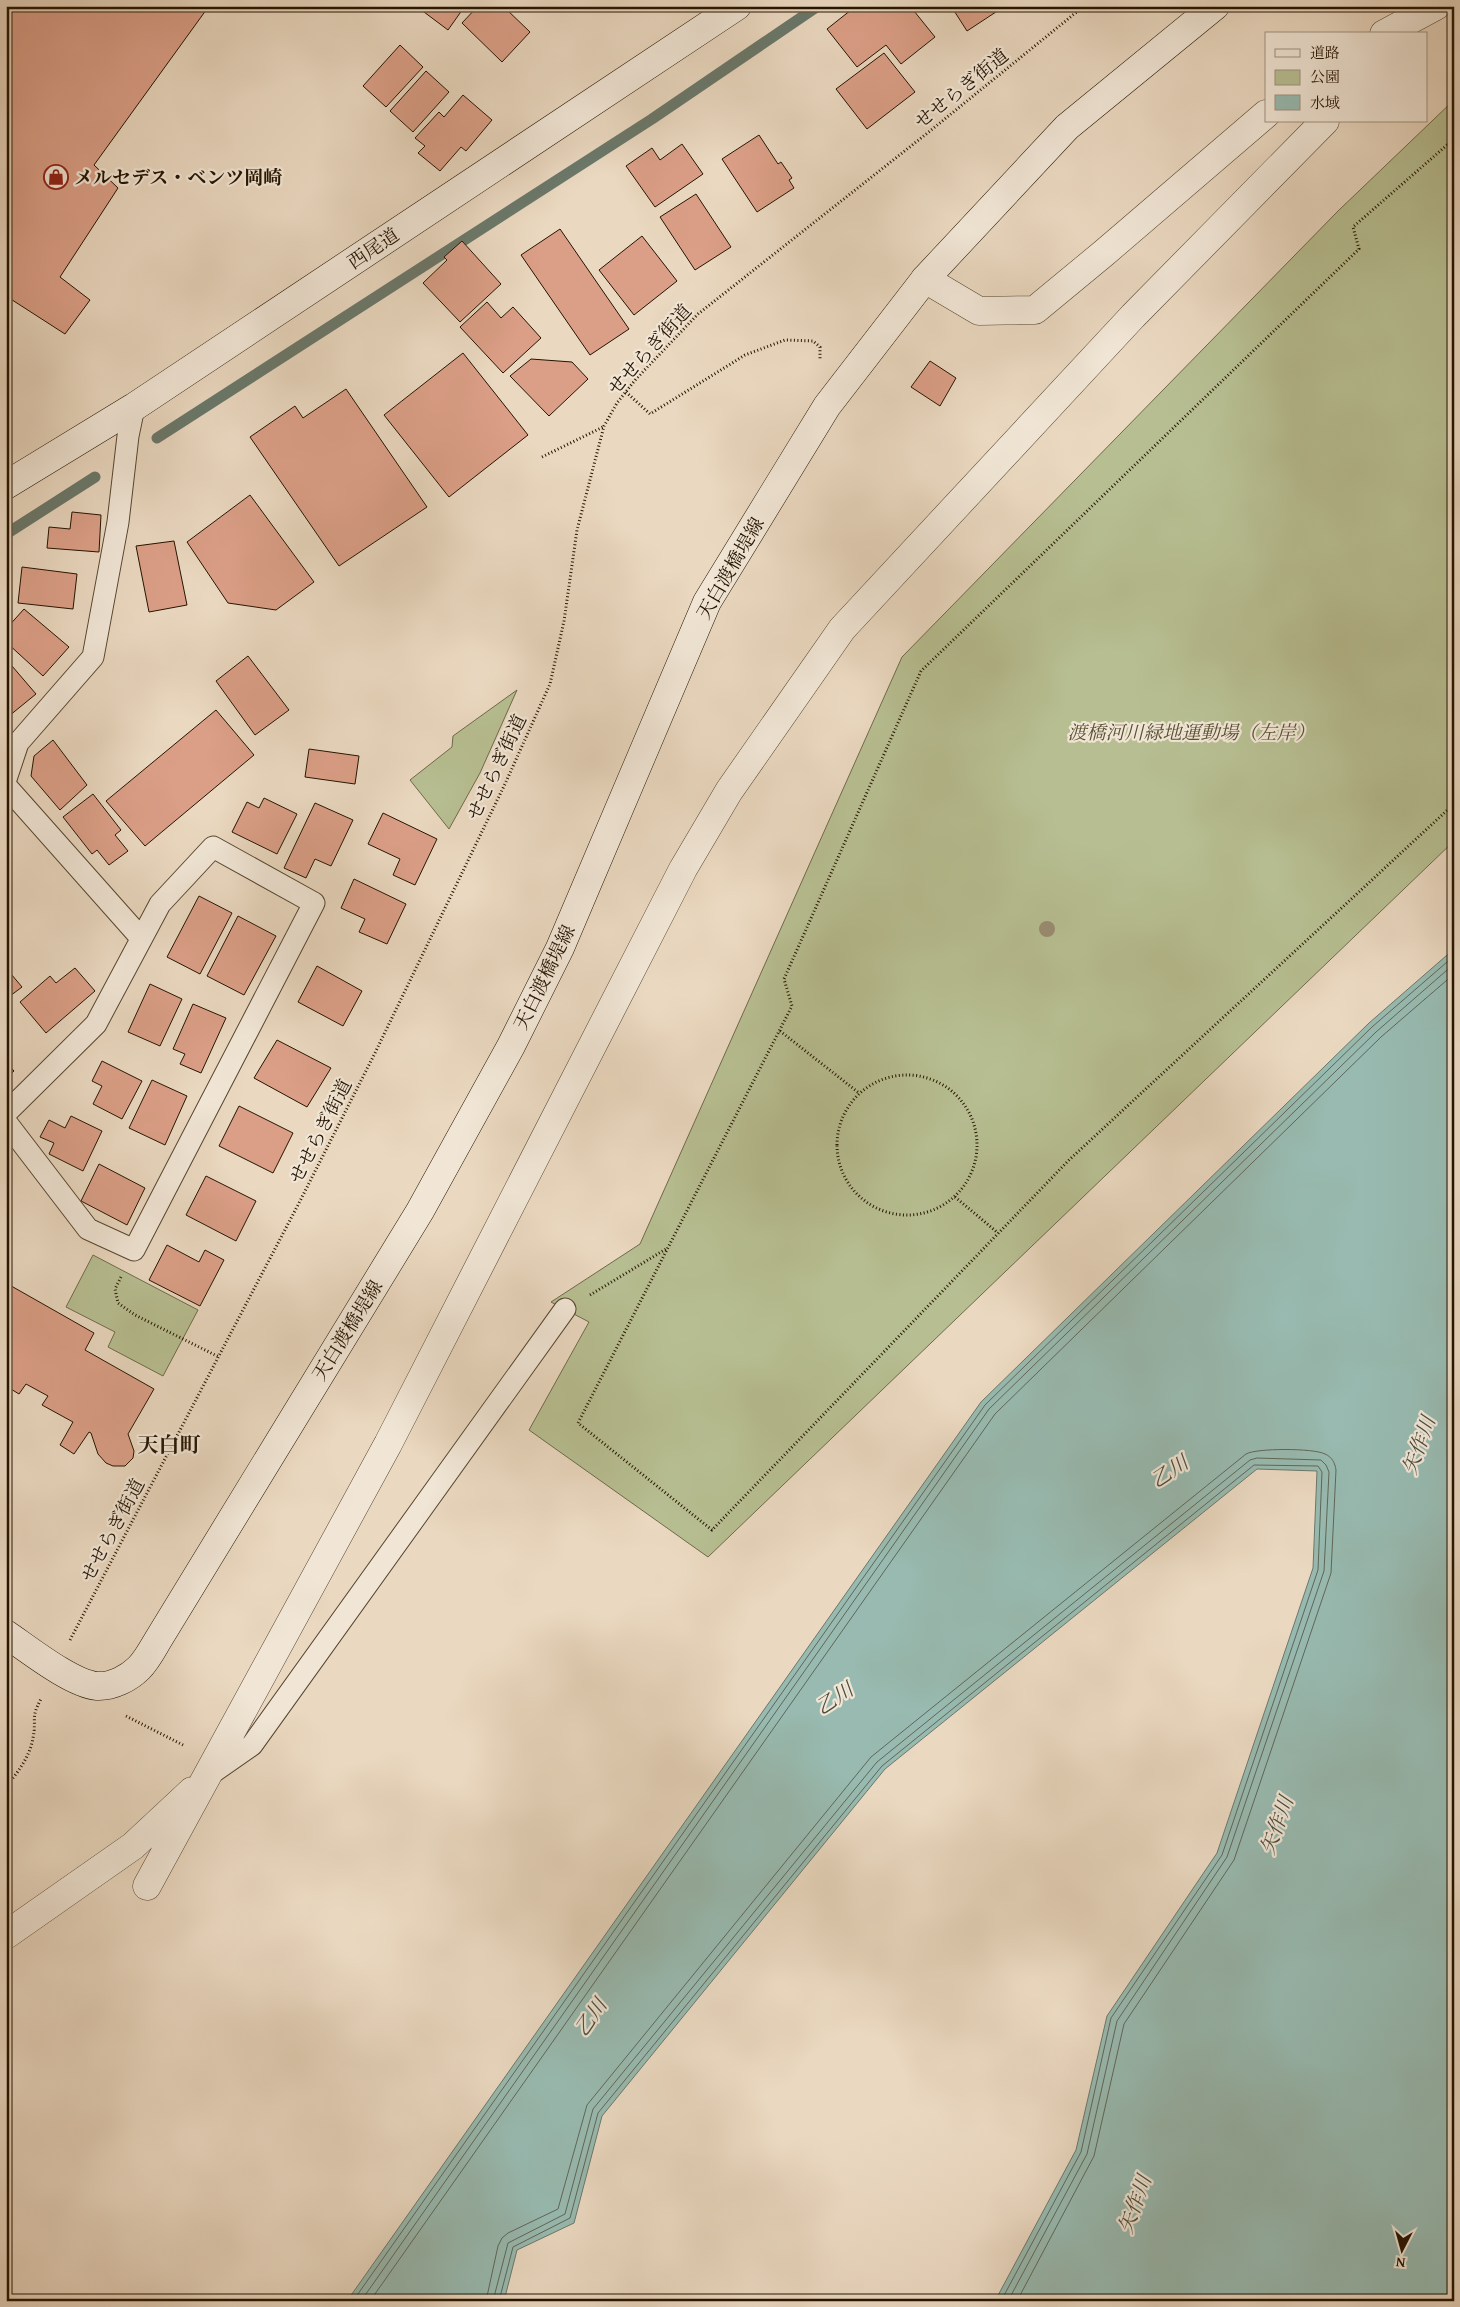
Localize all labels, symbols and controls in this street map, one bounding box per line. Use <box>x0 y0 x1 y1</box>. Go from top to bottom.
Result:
legend <box>1265 32 1428 122</box>
street label: せせらぎ街道 <box>908 41 1014 135</box>
text: 道路 <box>1310 42 1340 63</box>
text: 公園 <box>1310 66 1340 87</box>
text: 水域 <box>1310 92 1340 113</box>
place label: メルセデス・ベンツ岡崎 <box>74 163 282 191</box>
shop icon: メルセデス・ベンツ岡崎 <box>43 164 69 190</box>
street label: 西尾道 <box>342 220 404 276</box>
street label: せせらぎ街道 <box>600 297 698 401</box>
street label: 天白渡橋堤線 <box>689 512 771 624</box>
street label: せせらぎ街道 <box>459 709 533 825</box>
park label: 渡橋河川緑地運動場（左岸） <box>1067 718 1315 746</box>
street label: 天白渡橋堤線 <box>506 920 582 1034</box>
street label: せせらぎ街道 <box>282 1074 358 1188</box>
street label: 天白渡橋堤線 <box>305 1274 389 1386</box>
water label: 矢作川 <box>1394 1410 1443 1478</box>
district label: 天白町 <box>138 1429 201 1460</box>
water label: 乙川 <box>1144 1447 1195 1494</box>
street label: せせらぎ街道 <box>73 1473 151 1587</box>
water label: 乙川 <box>809 1674 860 1721</box>
water label: 矢作川 <box>1252 1790 1301 1858</box>
water label: 乙川 <box>567 1991 614 2042</box>
water label: 矢作川 <box>1110 2169 1159 2237</box>
north arrow <box>1378 2224 1428 2274</box>
text: N <box>1394 2252 1406 2273</box>

